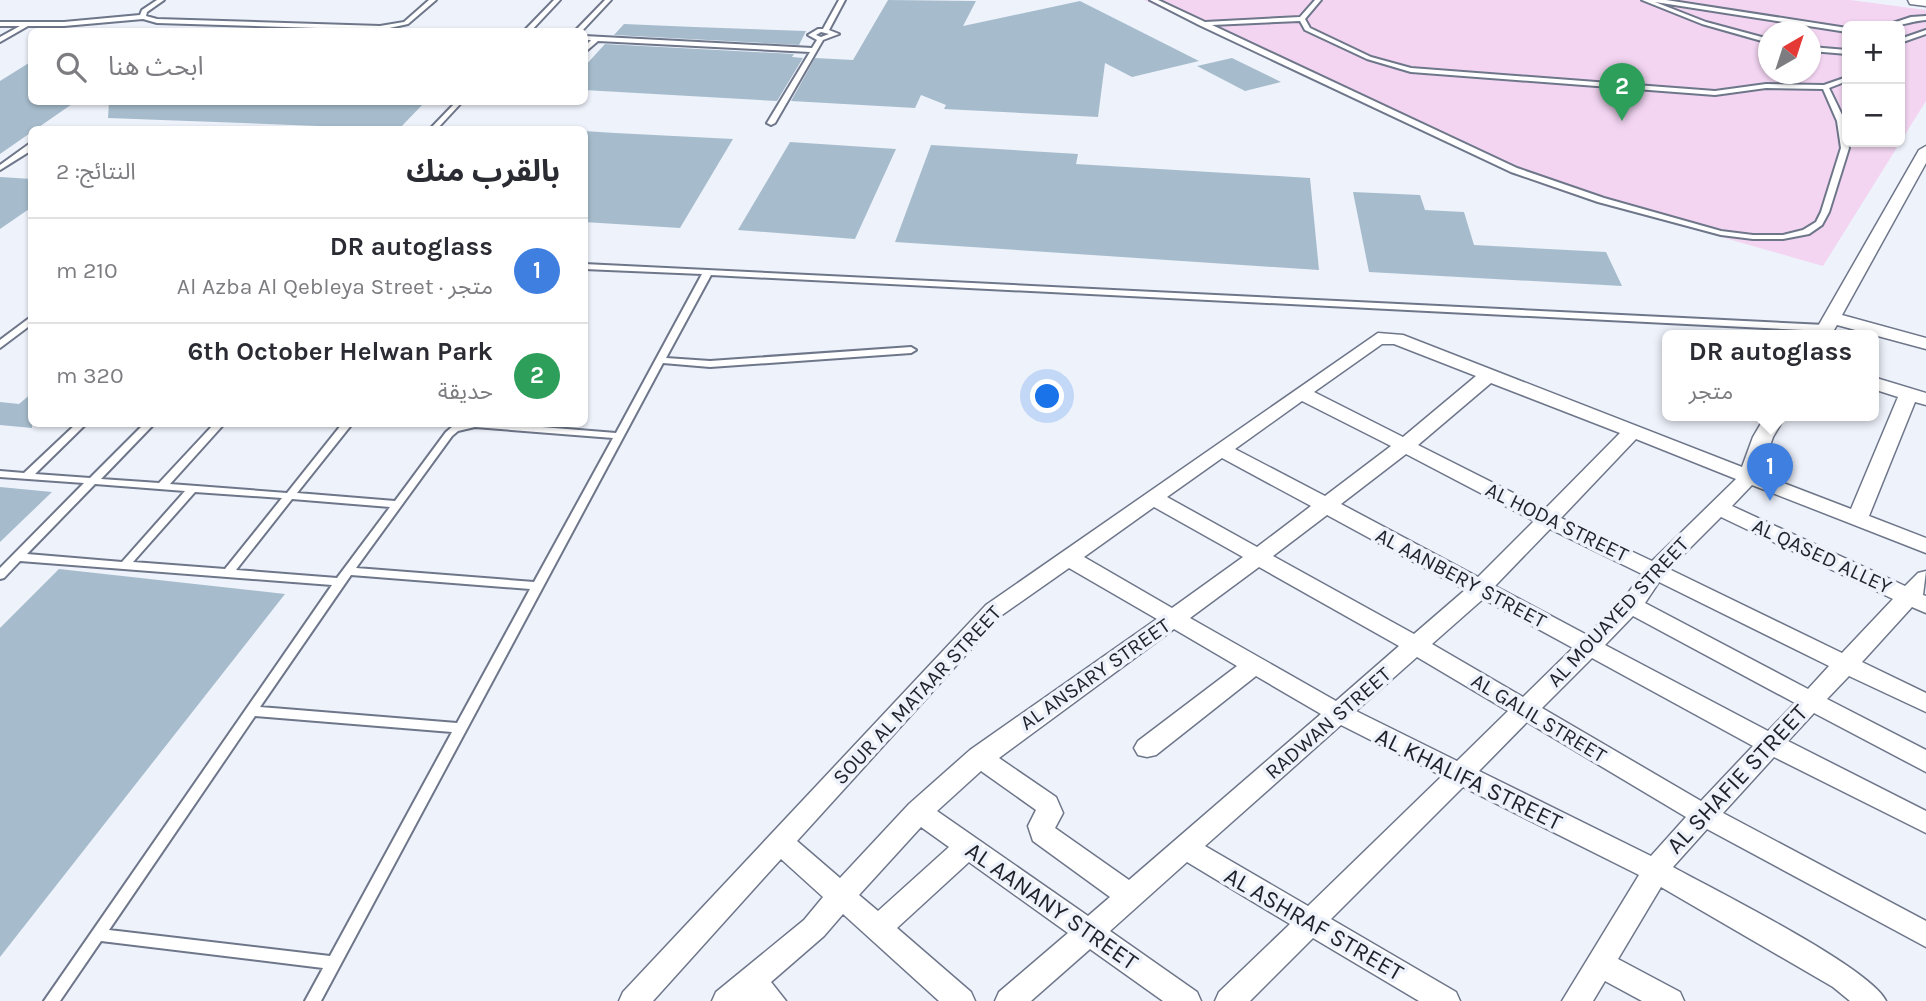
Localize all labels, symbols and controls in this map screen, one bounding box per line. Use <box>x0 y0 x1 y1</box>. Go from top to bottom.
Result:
north arrow <box>1758 21 1821 84</box>
map controls <box>1842 21 1905 147</box>
button: + <box>1842 21 1905 84</box>
search box <box>28 28 588 105</box>
icon: search <box>52 48 90 86</box>
text: ابحث هنا <box>108 51 204 82</box>
pin: 2 <box>1599 63 1645 121</box>
button: − <box>1842 84 1905 147</box>
text: بالقرب منك <box>406 153 560 189</box>
text: النتائج: 2 <box>56 158 136 185</box>
text: DR autoglass <box>330 231 493 262</box>
text: 210 m <box>56 257 118 284</box>
text: 1 <box>533 257 541 284</box>
text: متجر · Al Azba Al Qebleya Street <box>177 273 493 300</box>
popup <box>1662 330 1879 421</box>
text: 6th October Helwan Park <box>188 336 493 367</box>
text: DR autoglass <box>1689 336 1852 367</box>
text: 320 m <box>56 362 124 389</box>
text: 2 <box>530 362 544 389</box>
text: حديقة <box>438 378 493 405</box>
text: متجر <box>1689 378 1733 405</box>
your location <box>1030 379 1064 413</box>
pin: 1 <box>1747 443 1793 501</box>
street label: AL HODA STREET <box>1482 477 1633 567</box>
street label: AL QASED ALLEY <box>1749 513 1896 599</box>
street label: AL AANBERY STREET <box>1372 523 1551 633</box>
street label: AL MOUAYED STREET <box>1542 532 1694 692</box>
street label: SOUR AL MATAAR STREET <box>828 600 1006 789</box>
street label: AL ANSARY STREET <box>1015 613 1175 735</box>
street label: RADWAN STREET <box>1260 662 1396 784</box>
street label: AL GALIL STREET <box>1467 668 1611 768</box>
street label: AL SHAFIE STREET <box>1661 699 1813 859</box>
street label: AL KHALIFA STREET <box>1371 722 1567 836</box>
street label: AL AANANY STREET <box>960 836 1144 976</box>
street label: AL ASHRAF STREET <box>1220 861 1408 987</box>

